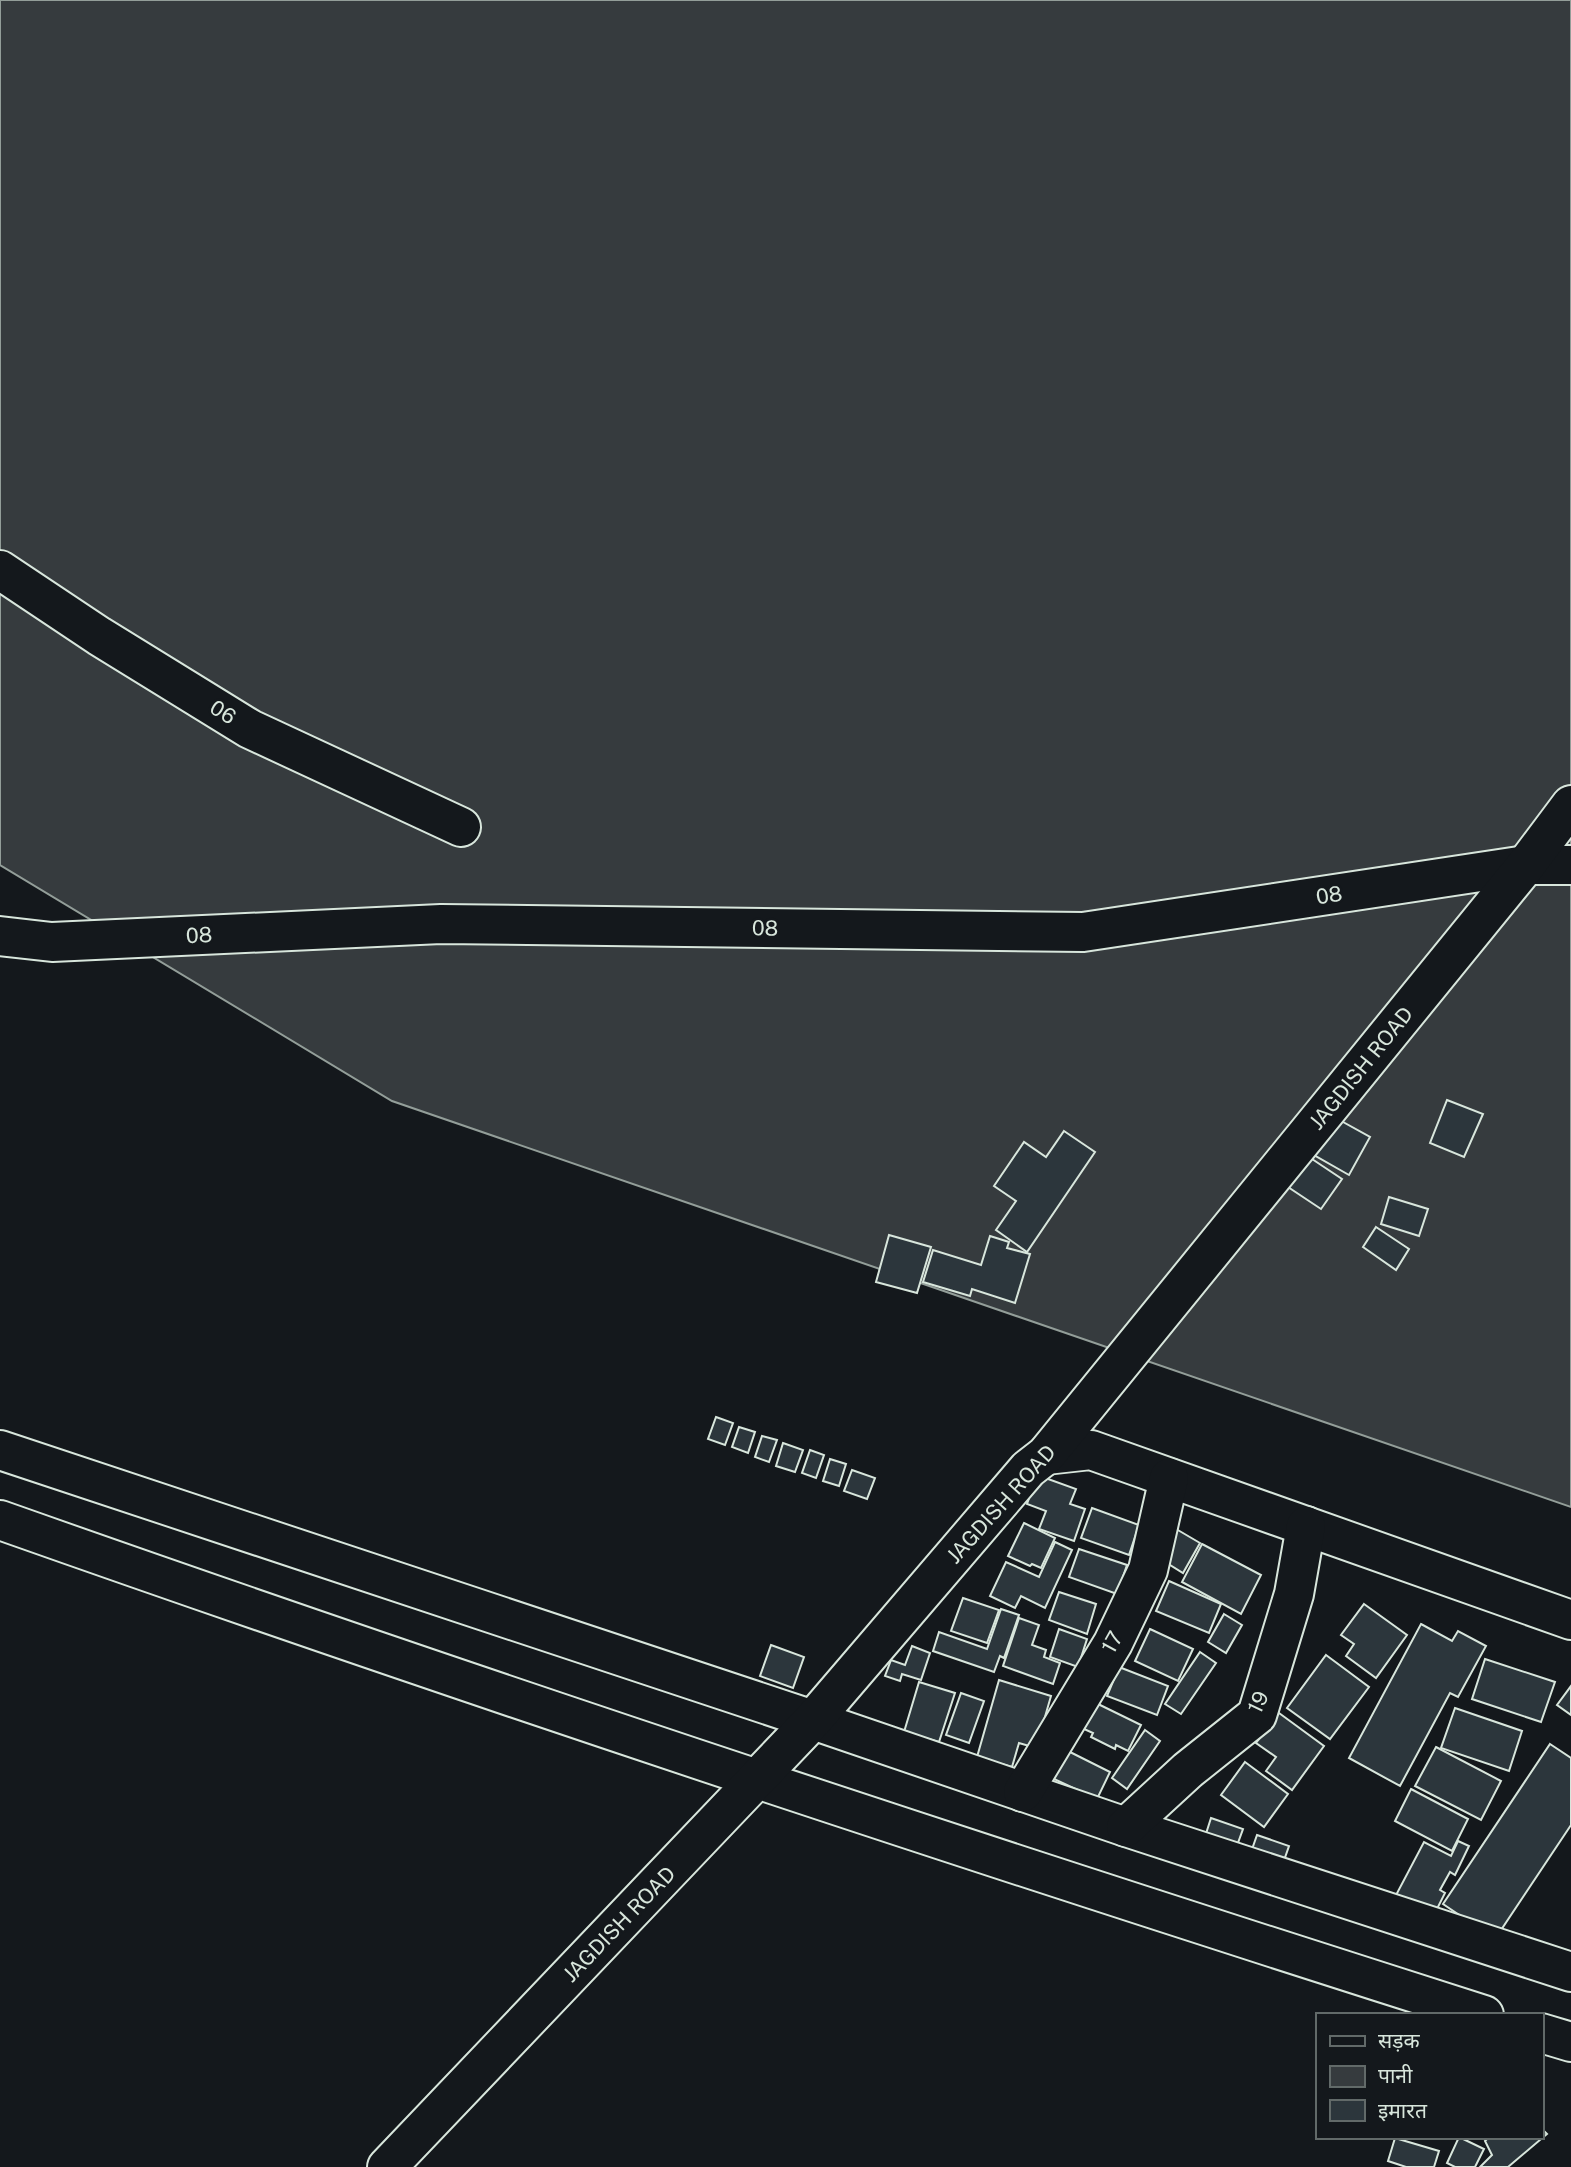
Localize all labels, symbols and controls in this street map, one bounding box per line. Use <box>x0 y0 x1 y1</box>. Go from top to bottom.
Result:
street label: 06 <box>205 695 241 729</box>
street label: 08 <box>1314 881 1344 909</box>
street label: 08 <box>752 915 778 941</box>
street label: 08 <box>185 922 213 948</box>
street label: JAGDISH ROAD <box>1304 1002 1418 1134</box>
street label: JAGDISH ROAD <box>941 1440 1061 1568</box>
street label: 17 <box>1096 1627 1128 1657</box>
street label: 19 <box>1242 1687 1274 1717</box>
street label: JAGDISH ROAD <box>558 1861 680 1987</box>
legend <box>1316 2013 1543 2139</box>
text: सड़क <box>1378 2028 1420 2053</box>
text: पानी <box>1378 2063 1413 2088</box>
text: इमारत <box>1378 2098 1428 2123</box>

